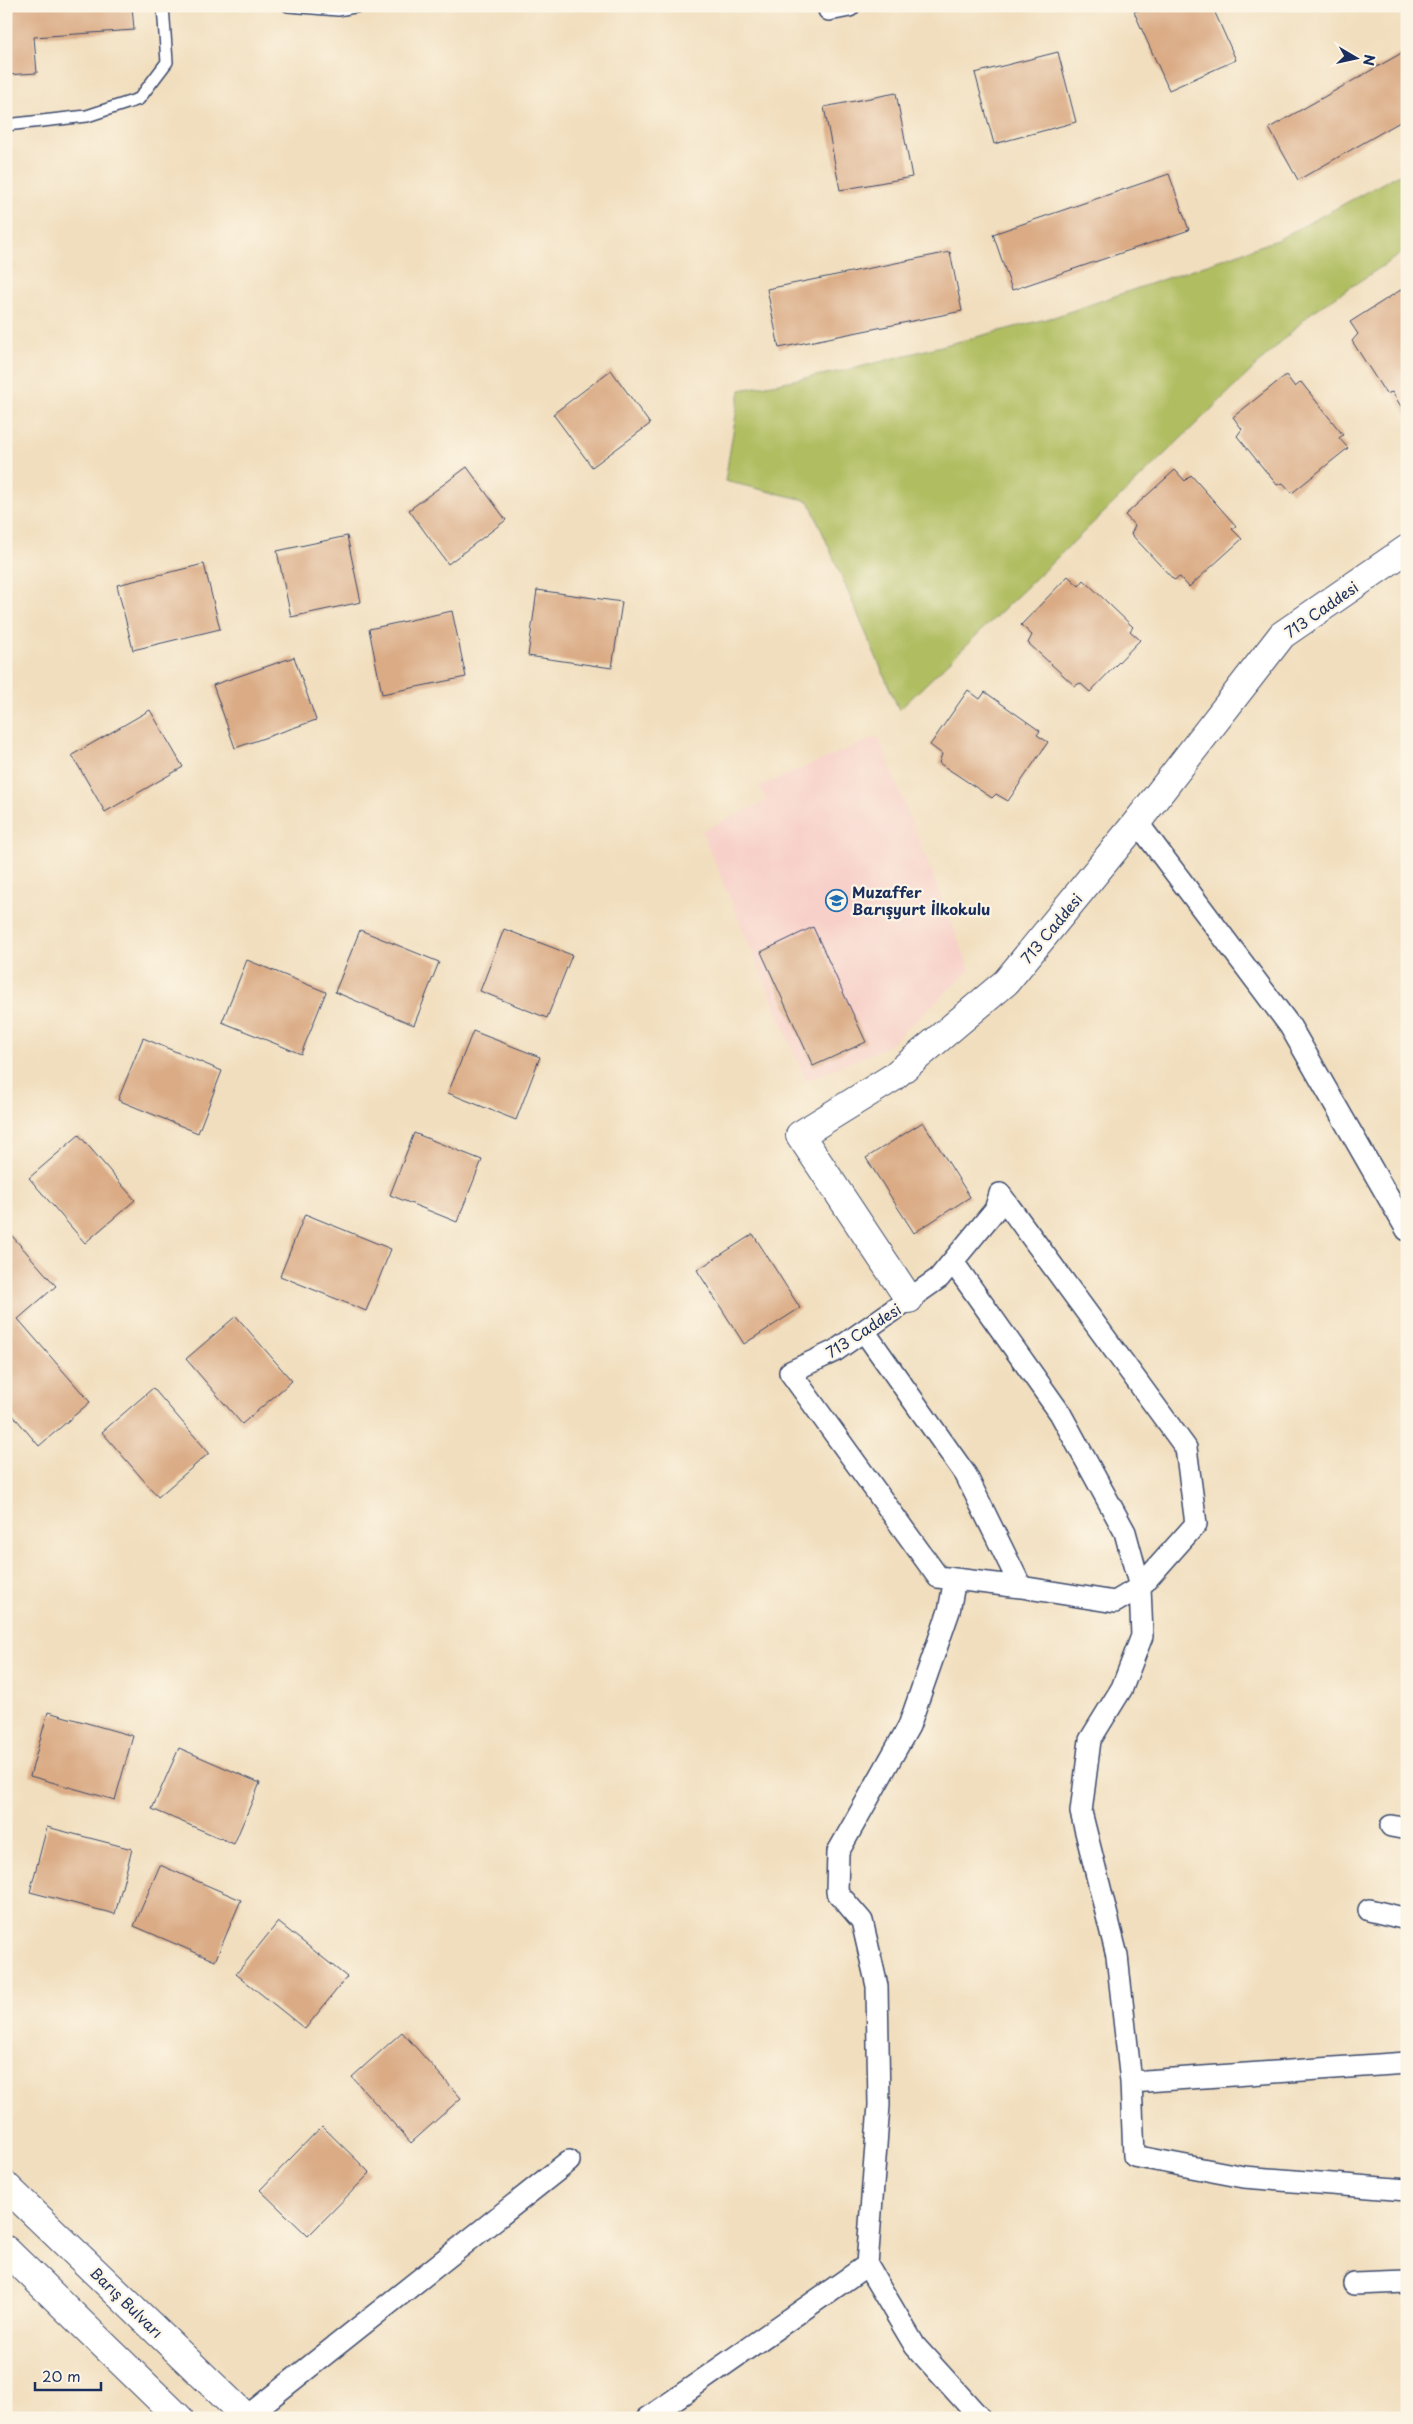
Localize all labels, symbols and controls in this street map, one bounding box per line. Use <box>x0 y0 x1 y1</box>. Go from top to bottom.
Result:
north arrow <box>1330 32 1380 82</box>
text: N <box>1358 53 1381 67</box>
street label: 713 Caddesi <box>1279 575 1363 643</box>
place label: Muzaffer Barışyurt İlkokulu <box>852 880 990 920</box>
school or university icon: Muzaffer Barışyurt İlkokulu <box>824 888 848 912</box>
street label: 713 Caddesi <box>1015 888 1087 968</box>
street label: 713 Caddesi <box>821 1297 905 1363</box>
street label: Barış Bulvarı <box>85 2261 169 2343</box>
scale bar <box>35 2359 101 2391</box>
text: 20 m <box>42 2364 81 2387</box>

